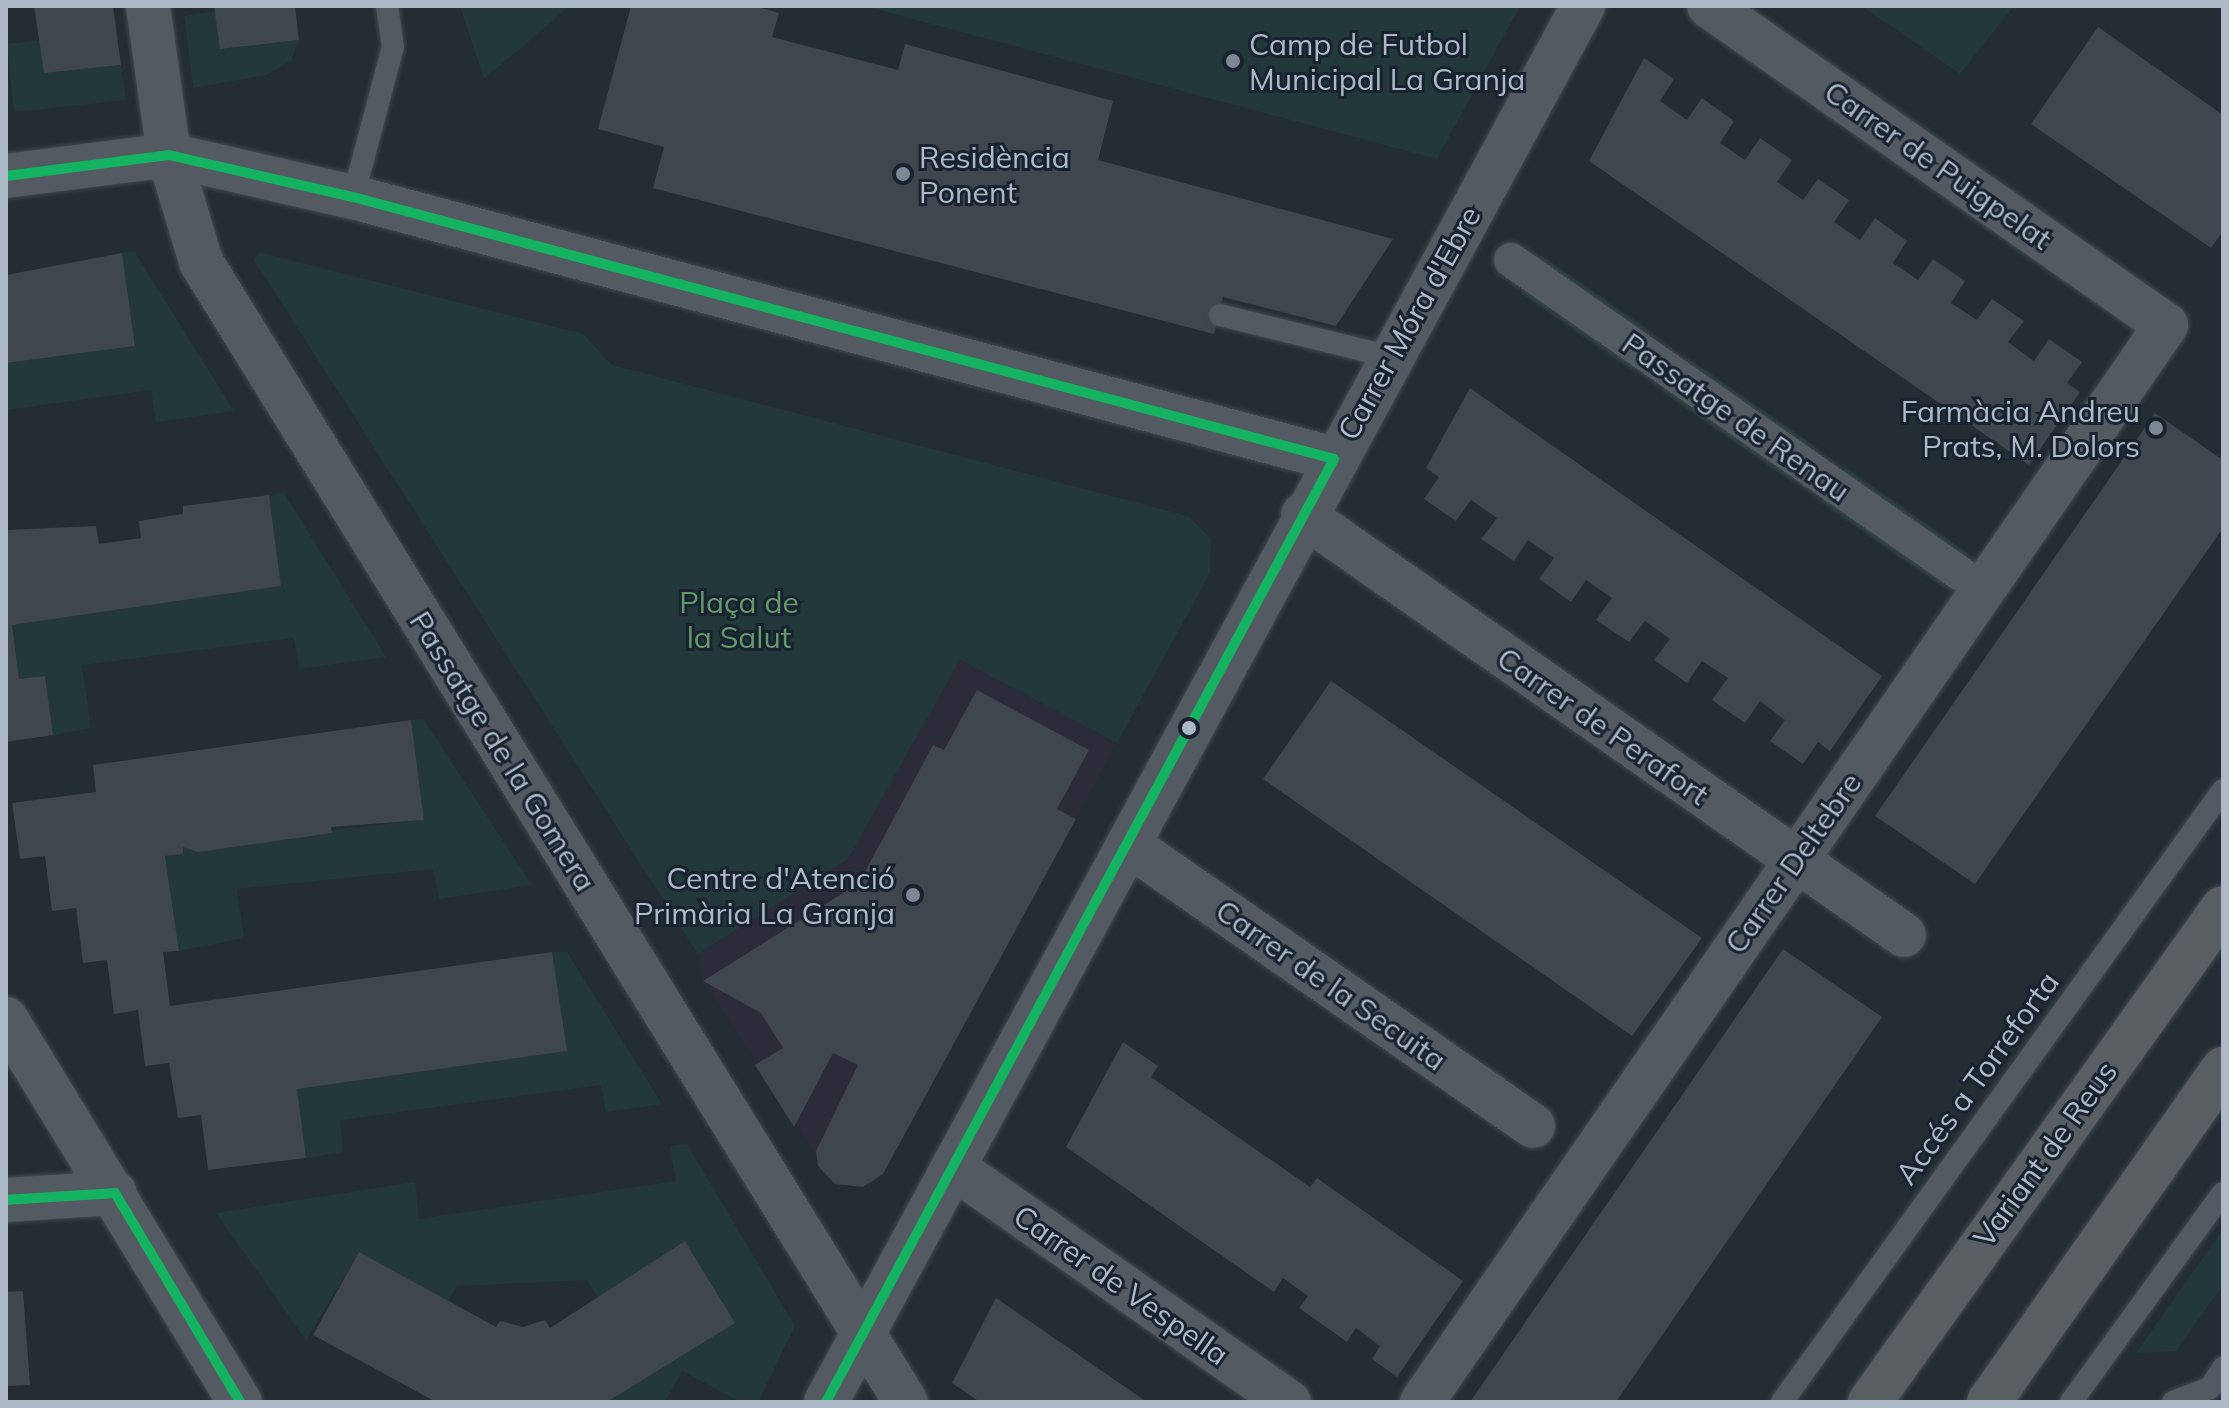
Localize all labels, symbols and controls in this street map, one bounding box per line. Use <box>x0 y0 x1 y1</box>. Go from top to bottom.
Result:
place label: Camp de Futbol Municipal La Granja <box>1249 26 1525 96</box>
marker: Camp de Futbol Municipal La Granja <box>1224 52 1242 70</box>
street label: Carrer de Puigpelat <box>1818 73 2058 257</box>
place label: Residència Ponent <box>919 139 1070 210</box>
marker: Residència Ponent <box>894 165 912 183</box>
street label: Carrer Móra d'Ebre <box>1330 200 1488 446</box>
street label: Passatge de Renau <box>1616 325 1856 509</box>
place label: Farmàcia Andreu Prats, M. Dolors <box>1901 393 2140 464</box>
marker: Farmàcia Andreu Prats, M. Dolors <box>2147 419 2165 437</box>
park label: Plaça de la Salut <box>679 584 799 654</box>
street label: Passatge de la Gomera <box>402 605 604 897</box>
street label: Carrer de Perafort <box>1490 640 1716 812</box>
unlabelled marker <box>1181 720 1197 736</box>
street label: Carrer Deltebre <box>1717 766 1869 960</box>
place label: Centre d'Atenció Primària La Granja <box>634 860 895 930</box>
marker: Centre d'Atenció Primària La Granja <box>902 884 924 906</box>
street label: Carrer de la Secuita <box>1209 892 1453 1078</box>
street label: Accés a Torreforta <box>1888 965 2066 1191</box>
street label: Variant de Reus <box>1966 1054 2124 1254</box>
street label: Carrer de Vespella <box>1007 1197 1235 1373</box>

